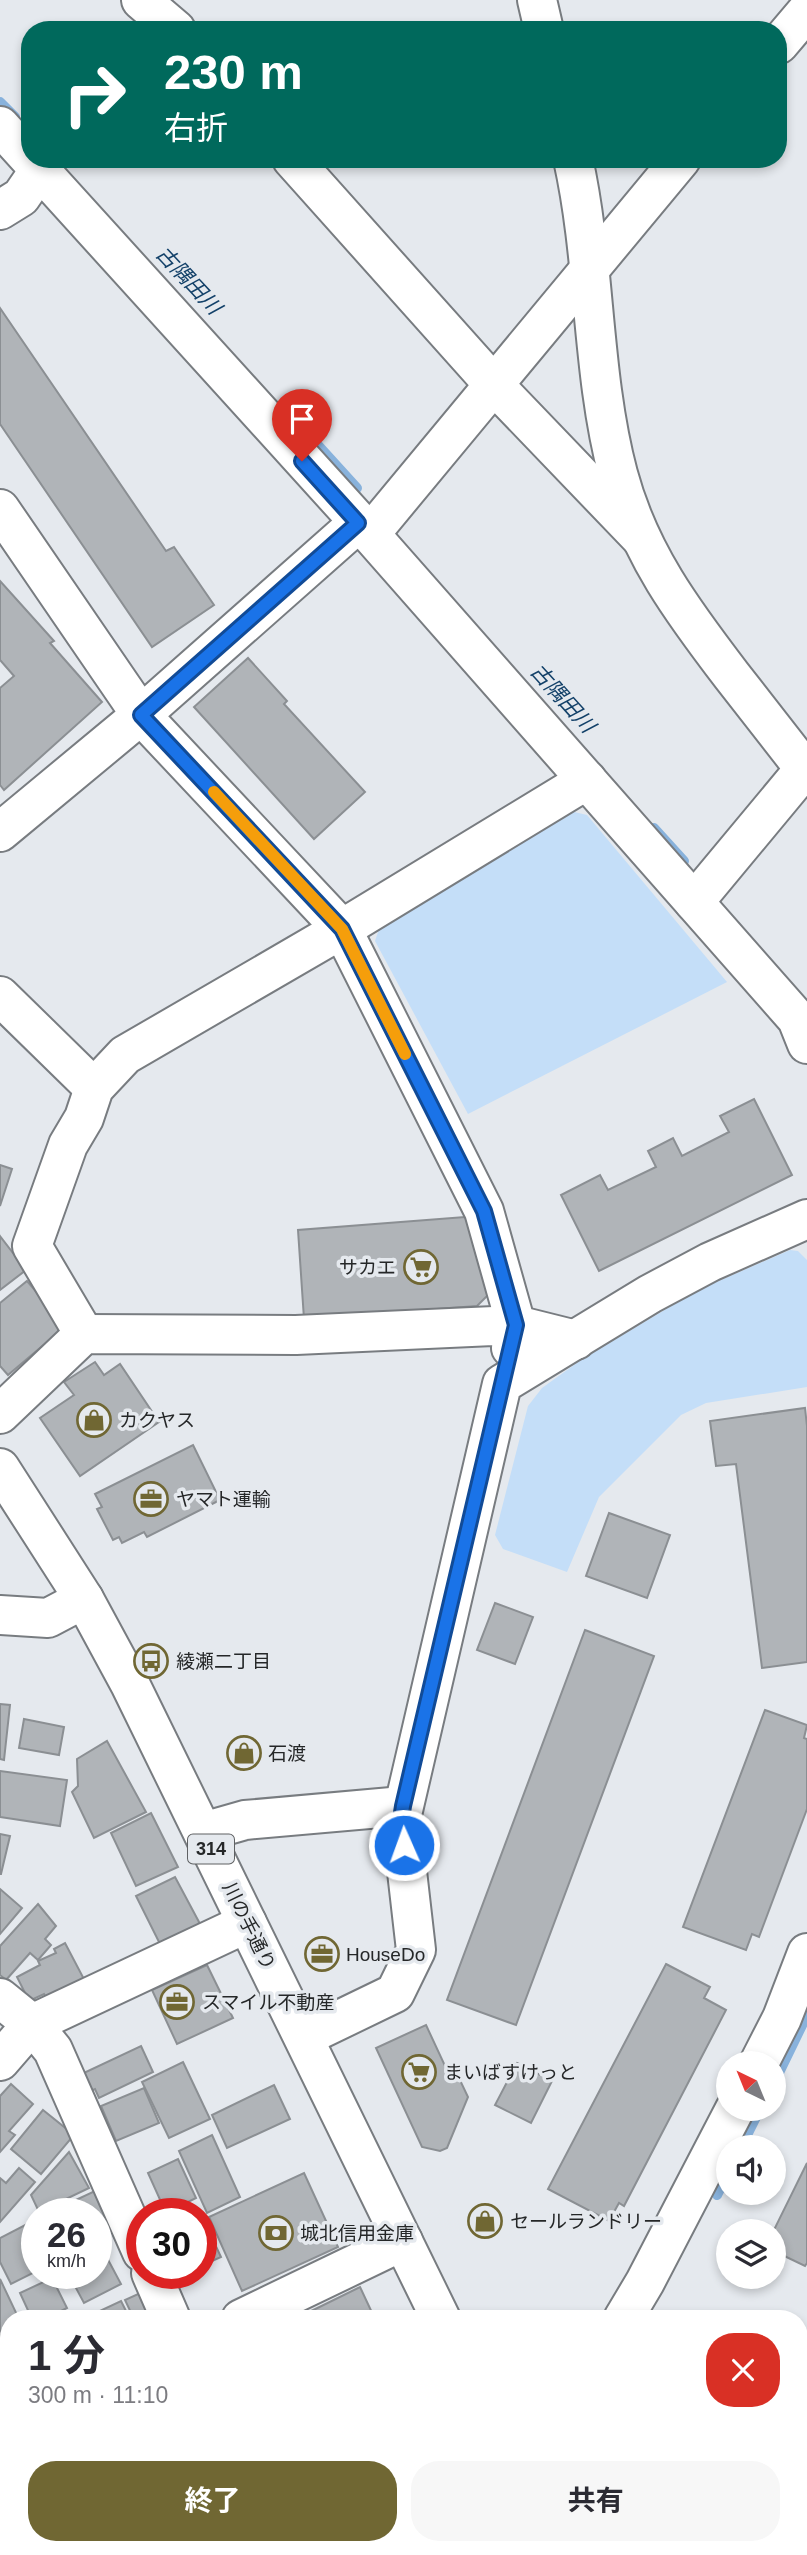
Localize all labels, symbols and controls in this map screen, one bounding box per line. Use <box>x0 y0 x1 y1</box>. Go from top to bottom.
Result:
text: 230 m <box>164 45 303 99</box>
icon: right <box>49 49 140 140</box>
text: 右折 <box>164 110 228 146</box>
water label: 古隅田川 <box>152 241 227 320</box>
pin <box>272 389 332 461</box>
icon: arrive <box>283 400 321 438</box>
water label: 古隅田川 <box>526 659 601 738</box>
supermarket icon: サカエ <box>402 1248 440 1286</box>
place label: サカエ <box>339 1257 396 1278</box>
shop icon: カクヤス <box>75 1401 113 1439</box>
place label: カクヤス <box>119 1410 195 1431</box>
office icon: ヤマト運輸 <box>132 1480 170 1518</box>
place label: ヤマト運輸 <box>176 1489 271 1510</box>
bus stop icon: 綾瀬二丁目 <box>132 1642 170 1680</box>
place label: 綾瀬二丁目 <box>176 1651 271 1672</box>
shop icon: 石渡 <box>225 1734 263 1772</box>
place label: 石渡 <box>268 1743 306 1764</box>
position arrow <box>367 1808 441 1882</box>
road number: 314 <box>188 1835 234 1864</box>
street label: 川の手通り <box>219 1879 279 1973</box>
office icon: HouseDo <box>303 1935 341 1973</box>
place label: HouseDo <box>346 1944 425 1965</box>
office icon: スマイル不動産 <box>158 1983 196 2021</box>
place label: スマイル不動産 <box>202 1992 334 2013</box>
north arrow <box>716 2051 786 2121</box>
map controls <box>716 2051 786 2289</box>
supermarket icon: まいばすけっと <box>400 2053 438 2091</box>
place label: まいばすけっと <box>444 2062 577 2083</box>
button: sound <box>716 2135 786 2205</box>
speed limit sign: 30 <box>126 2198 217 2289</box>
shop icon: セールランドリー <box>466 2202 504 2240</box>
place label: セールランドリー <box>510 2211 662 2232</box>
bank icon: 城北信用金庫 <box>257 2214 295 2252</box>
text: 26 <box>47 2215 86 2254</box>
button: layers <box>716 2219 786 2289</box>
place label: 城北信用金庫 <box>300 2223 414 2244</box>
text: km/h <box>47 2251 86 2271</box>
text: 1 分 <box>28 2332 105 2379</box>
button: close <box>706 2333 780 2407</box>
text: 300 m · 11:10 <box>28 2382 168 2408</box>
button: 終了 <box>28 2461 397 2541</box>
button: 共有 <box>411 2461 780 2541</box>

